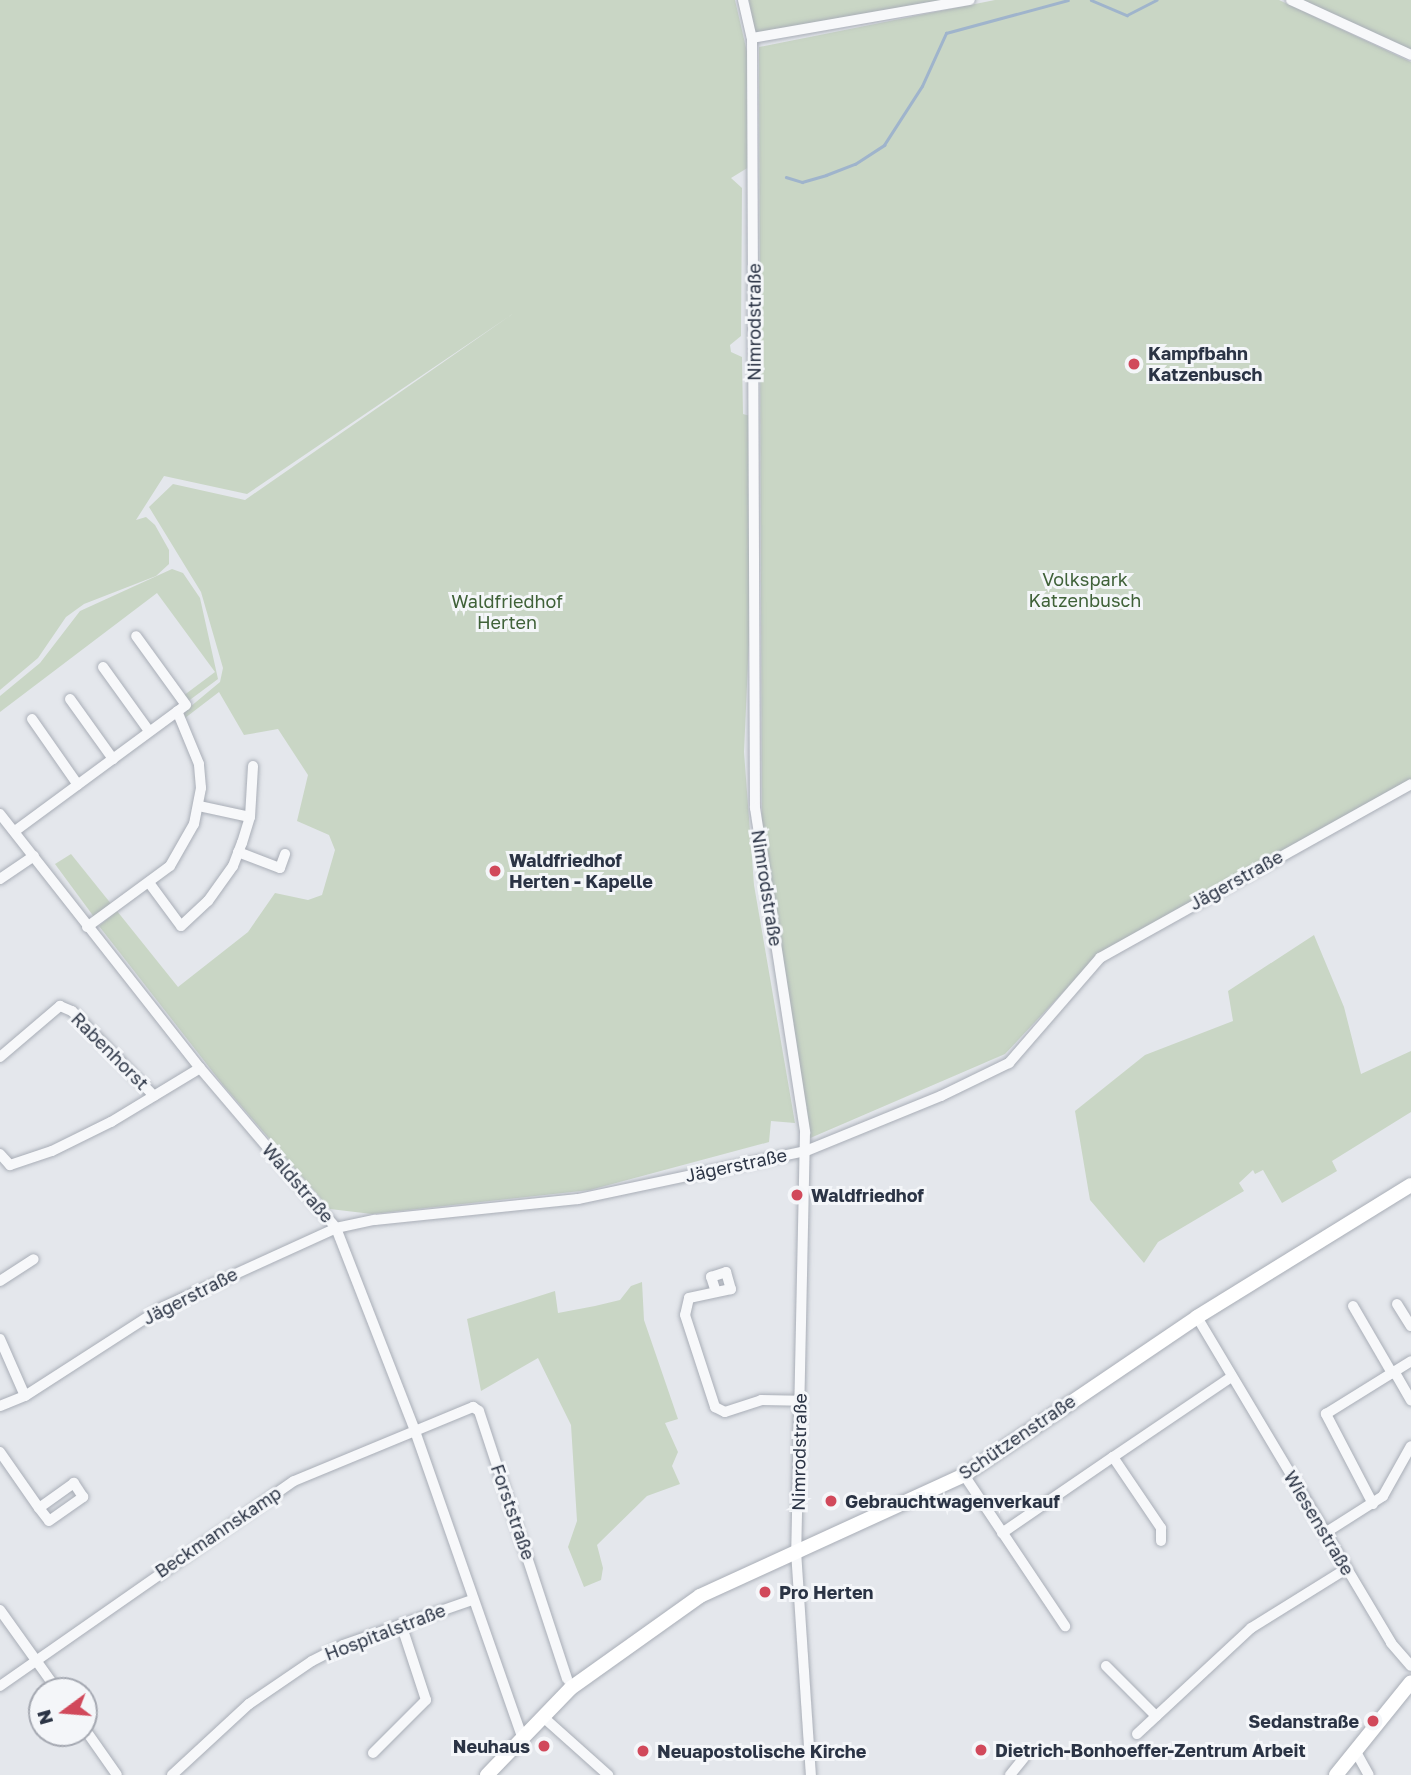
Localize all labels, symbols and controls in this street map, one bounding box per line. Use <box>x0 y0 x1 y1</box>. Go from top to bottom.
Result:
street label: Nimrodstraße <box>743 263 765 381</box>
place label: Kampfbahn Katzenbusch <box>1148 343 1262 386</box>
marker: Kampfbahn Katzenbusch <box>1126 356 1142 372</box>
park label: Volkspark Katzenbusch <box>1029 569 1141 612</box>
park label: Waldfriedhof Herten <box>451 591 563 634</box>
street label: Nimrodstraße <box>747 828 787 948</box>
street label: Jägerstraße <box>1186 846 1286 914</box>
place label: Waldfriedhof Herten - Kapelle <box>509 850 653 892</box>
marker: Waldfriedhof Herten - Kapelle <box>487 863 503 879</box>
street label: Rabenhorst <box>67 1008 153 1094</box>
street label: Waldstraße <box>258 1139 338 1227</box>
street label: Jägerstraße <box>683 1144 789 1186</box>
place label: Waldfriedhof <box>811 1184 924 1206</box>
marker: Waldfriedhof <box>789 1187 805 1203</box>
street label: Jägerstraße <box>139 1263 241 1329</box>
street label: Schützenstraße <box>955 1390 1079 1484</box>
street label: Nimrodstraße <box>787 1393 811 1511</box>
street label: Forststraße <box>487 1461 539 1563</box>
street label: Wiesenstraße <box>1279 1467 1359 1579</box>
street label: Beckmannskamp <box>151 1482 285 1582</box>
place label: Gebrauchtwagenverkauf <box>845 1490 1060 1512</box>
marker: Gebrauchtwagenverkauf <box>823 1493 839 1509</box>
place label: Pro Herten <box>779 1581 873 1603</box>
marker: Pro Herten <box>757 1584 773 1600</box>
street label: Hospitalstraße <box>322 1599 448 1665</box>
north arrow <box>28 1677 98 1747</box>
text: N <box>31 1707 57 1727</box>
place label: Sedanstraße <box>1248 1710 1359 1732</box>
marker: Sedanstraße <box>1365 1713 1381 1729</box>
place label: Neuhaus <box>453 1735 530 1757</box>
marker: Neuhaus <box>536 1738 552 1754</box>
place label: Dietrich-Bonhoeffer-Zentrum Arbeit <box>995 1739 1306 1761</box>
place label: Neuapostolische Kirche <box>657 1740 866 1762</box>
marker: Dietrich-Bonhoeffer-Zentrum Arbeit <box>973 1742 989 1758</box>
marker: Neuapostolische Kirche <box>635 1743 651 1759</box>

